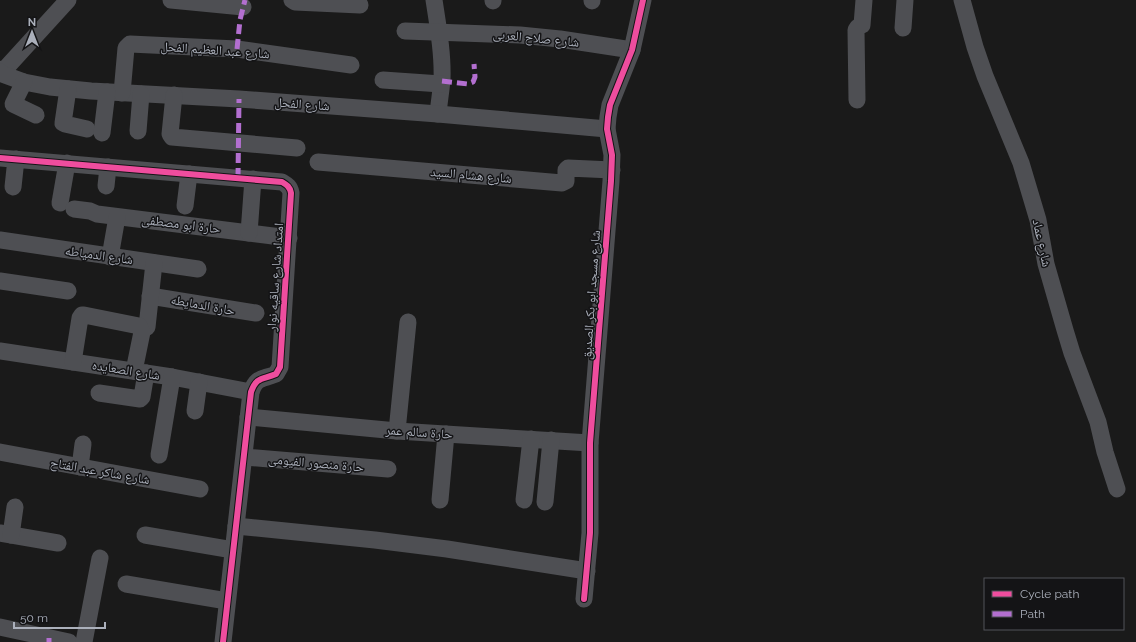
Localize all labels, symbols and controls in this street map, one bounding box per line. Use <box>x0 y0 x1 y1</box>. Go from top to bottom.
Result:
north arrow <box>12 12 52 52</box>
text: N <box>28 16 36 29</box>
street label: شارع صلاح العربى <box>492 26 580 52</box>
street label: شارع عبد العظيم الفحل <box>160 39 270 63</box>
street label: شارع الفحل <box>274 95 330 115</box>
street label: شارع هشام السيد <box>430 164 512 188</box>
street label: حارة ابو مصطفى <box>141 212 221 237</box>
street label: شارع عماد <box>1028 218 1054 269</box>
street label: امتداد شارع ساقيه نوار <box>264 222 288 333</box>
street label: شارع مسجد ابو بكر الصديق <box>579 230 605 360</box>
street label: شارع الدمياطه <box>64 243 134 269</box>
street label: حارة الدمايطه <box>170 292 236 319</box>
street label: شارع الصعايده <box>91 357 161 385</box>
street label: حارة سالم عمر <box>384 422 453 443</box>
street label: حارة منصور الفيومى <box>267 451 364 476</box>
street label: شارع شاكر عبد الفتاح <box>49 455 151 489</box>
legend <box>984 578 1124 630</box>
text: Cycle path <box>1020 587 1079 601</box>
scale bar <box>14 604 105 630</box>
text: Path <box>1020 607 1045 621</box>
text: 50 m <box>20 611 48 625</box>

